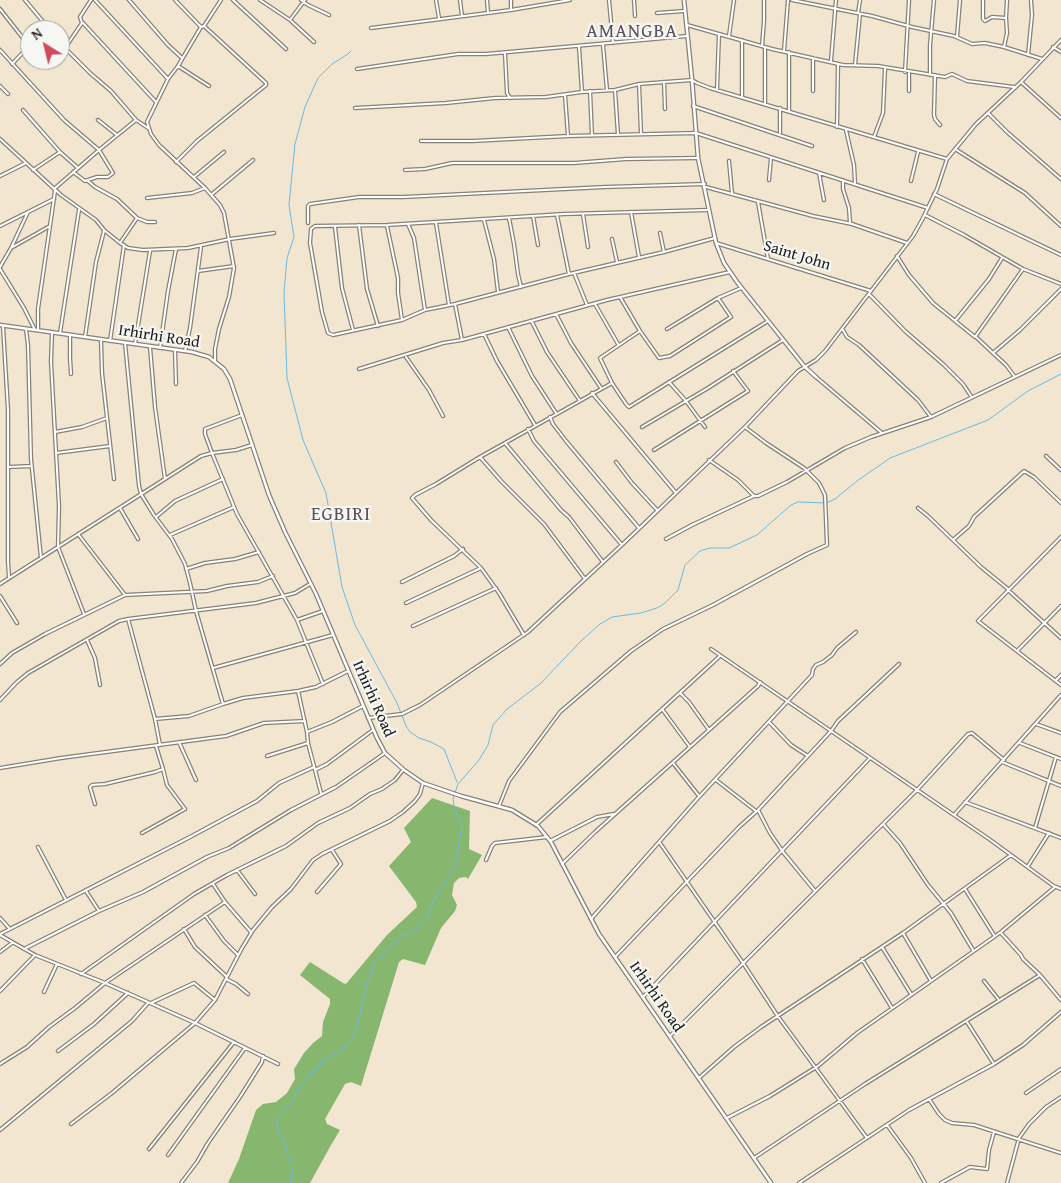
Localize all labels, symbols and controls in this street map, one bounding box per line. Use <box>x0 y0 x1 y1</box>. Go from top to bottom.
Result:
north arrow <box>20 20 70 70</box>
district label: AMANGBA <box>585 21 679 43</box>
text: N <box>27 23 46 45</box>
street label: Saint John <box>761 237 833 275</box>
street label: Irhirhi Road <box>117 321 201 353</box>
district label: EGBIRI <box>310 504 372 526</box>
street label: Irhirhi Road <box>348 658 398 740</box>
street label: Irhirhi Road <box>625 958 687 1036</box>

